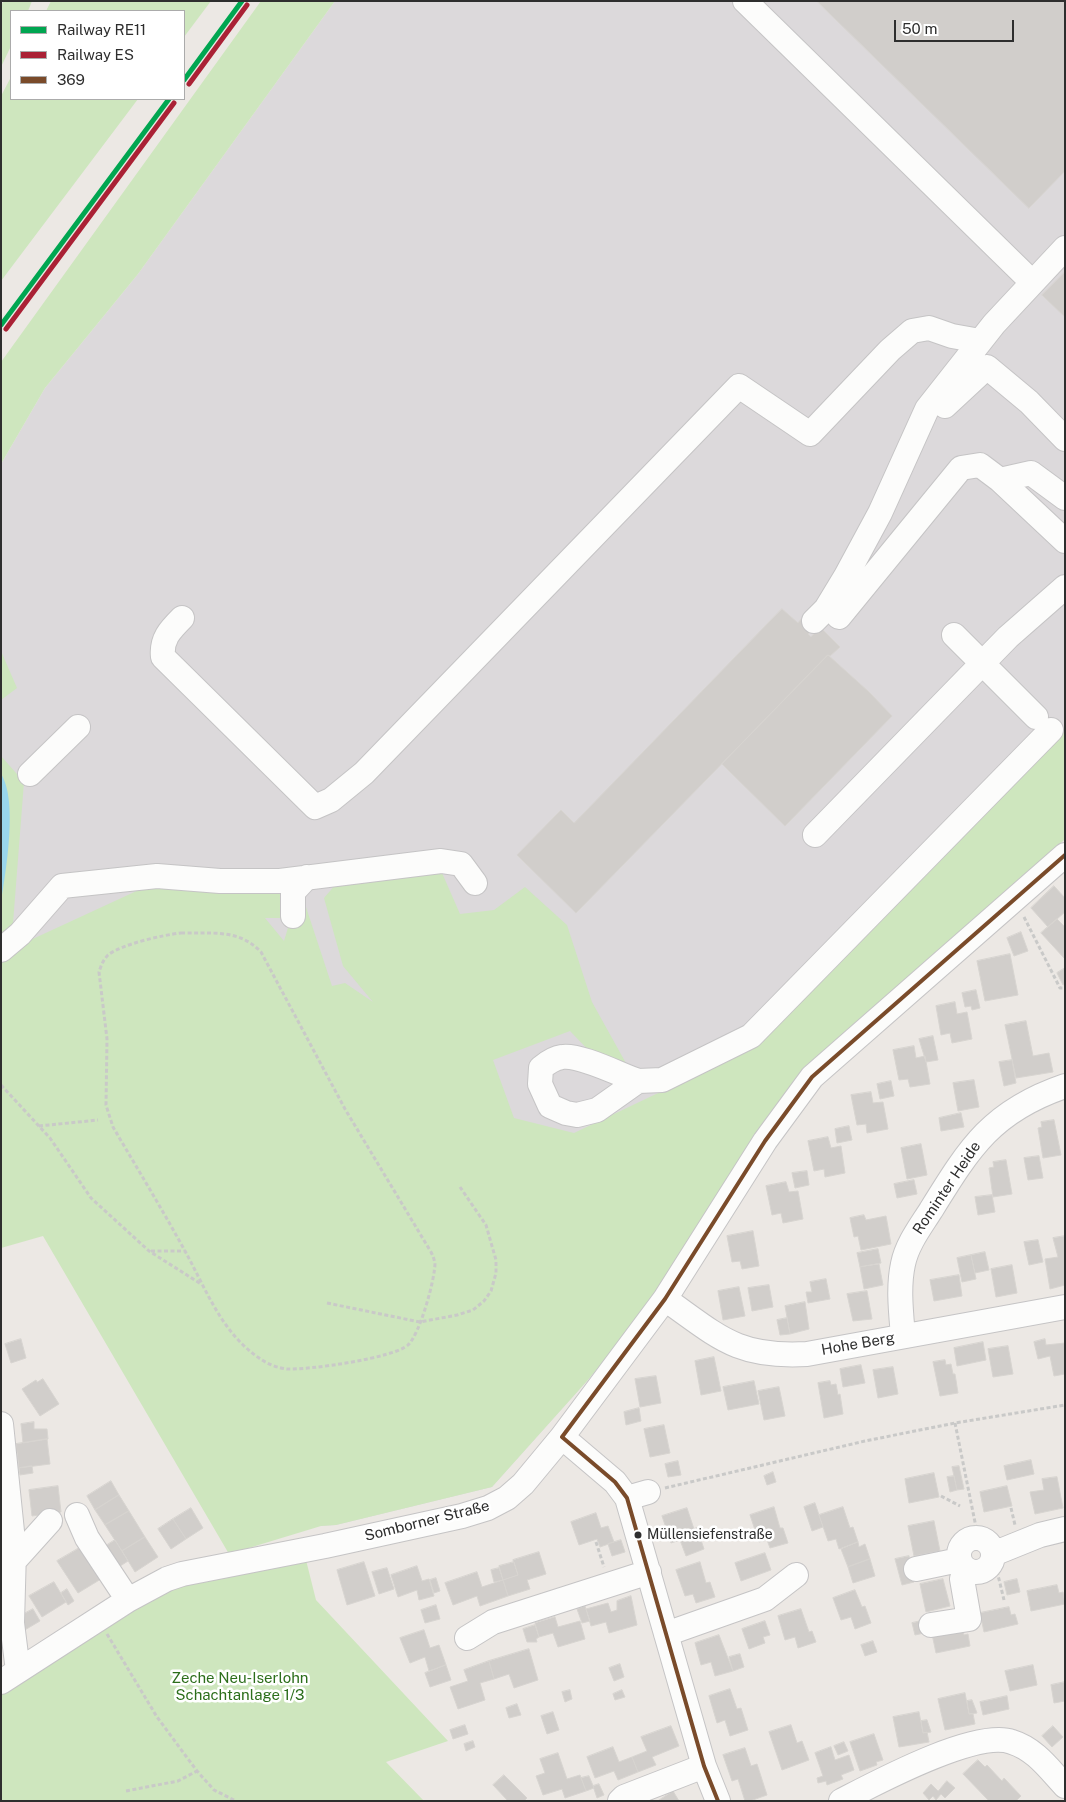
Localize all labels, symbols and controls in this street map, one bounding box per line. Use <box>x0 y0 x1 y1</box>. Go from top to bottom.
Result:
legend <box>10 10 185 100</box>
scale bar <box>896 10 1016 42</box>
text: 50 m <box>902 20 937 37</box>
text: Railway RE11 <box>57 21 146 38</box>
text: Railway ES <box>57 46 134 63</box>
text: 369 <box>57 71 85 88</box>
street label: Rominter Heide <box>909 1138 985 1238</box>
street label: Hohe Berg <box>820 1329 896 1359</box>
street label: Somborner Straße <box>363 1497 491 1545</box>
place label: Müllensiefenstraße <box>647 1527 773 1543</box>
marker: Müllensiefenstraße <box>633 1530 643 1540</box>
park label: Zeche Neu-Iserlohn Schachtanlage 1/3 <box>172 1669 308 1704</box>

